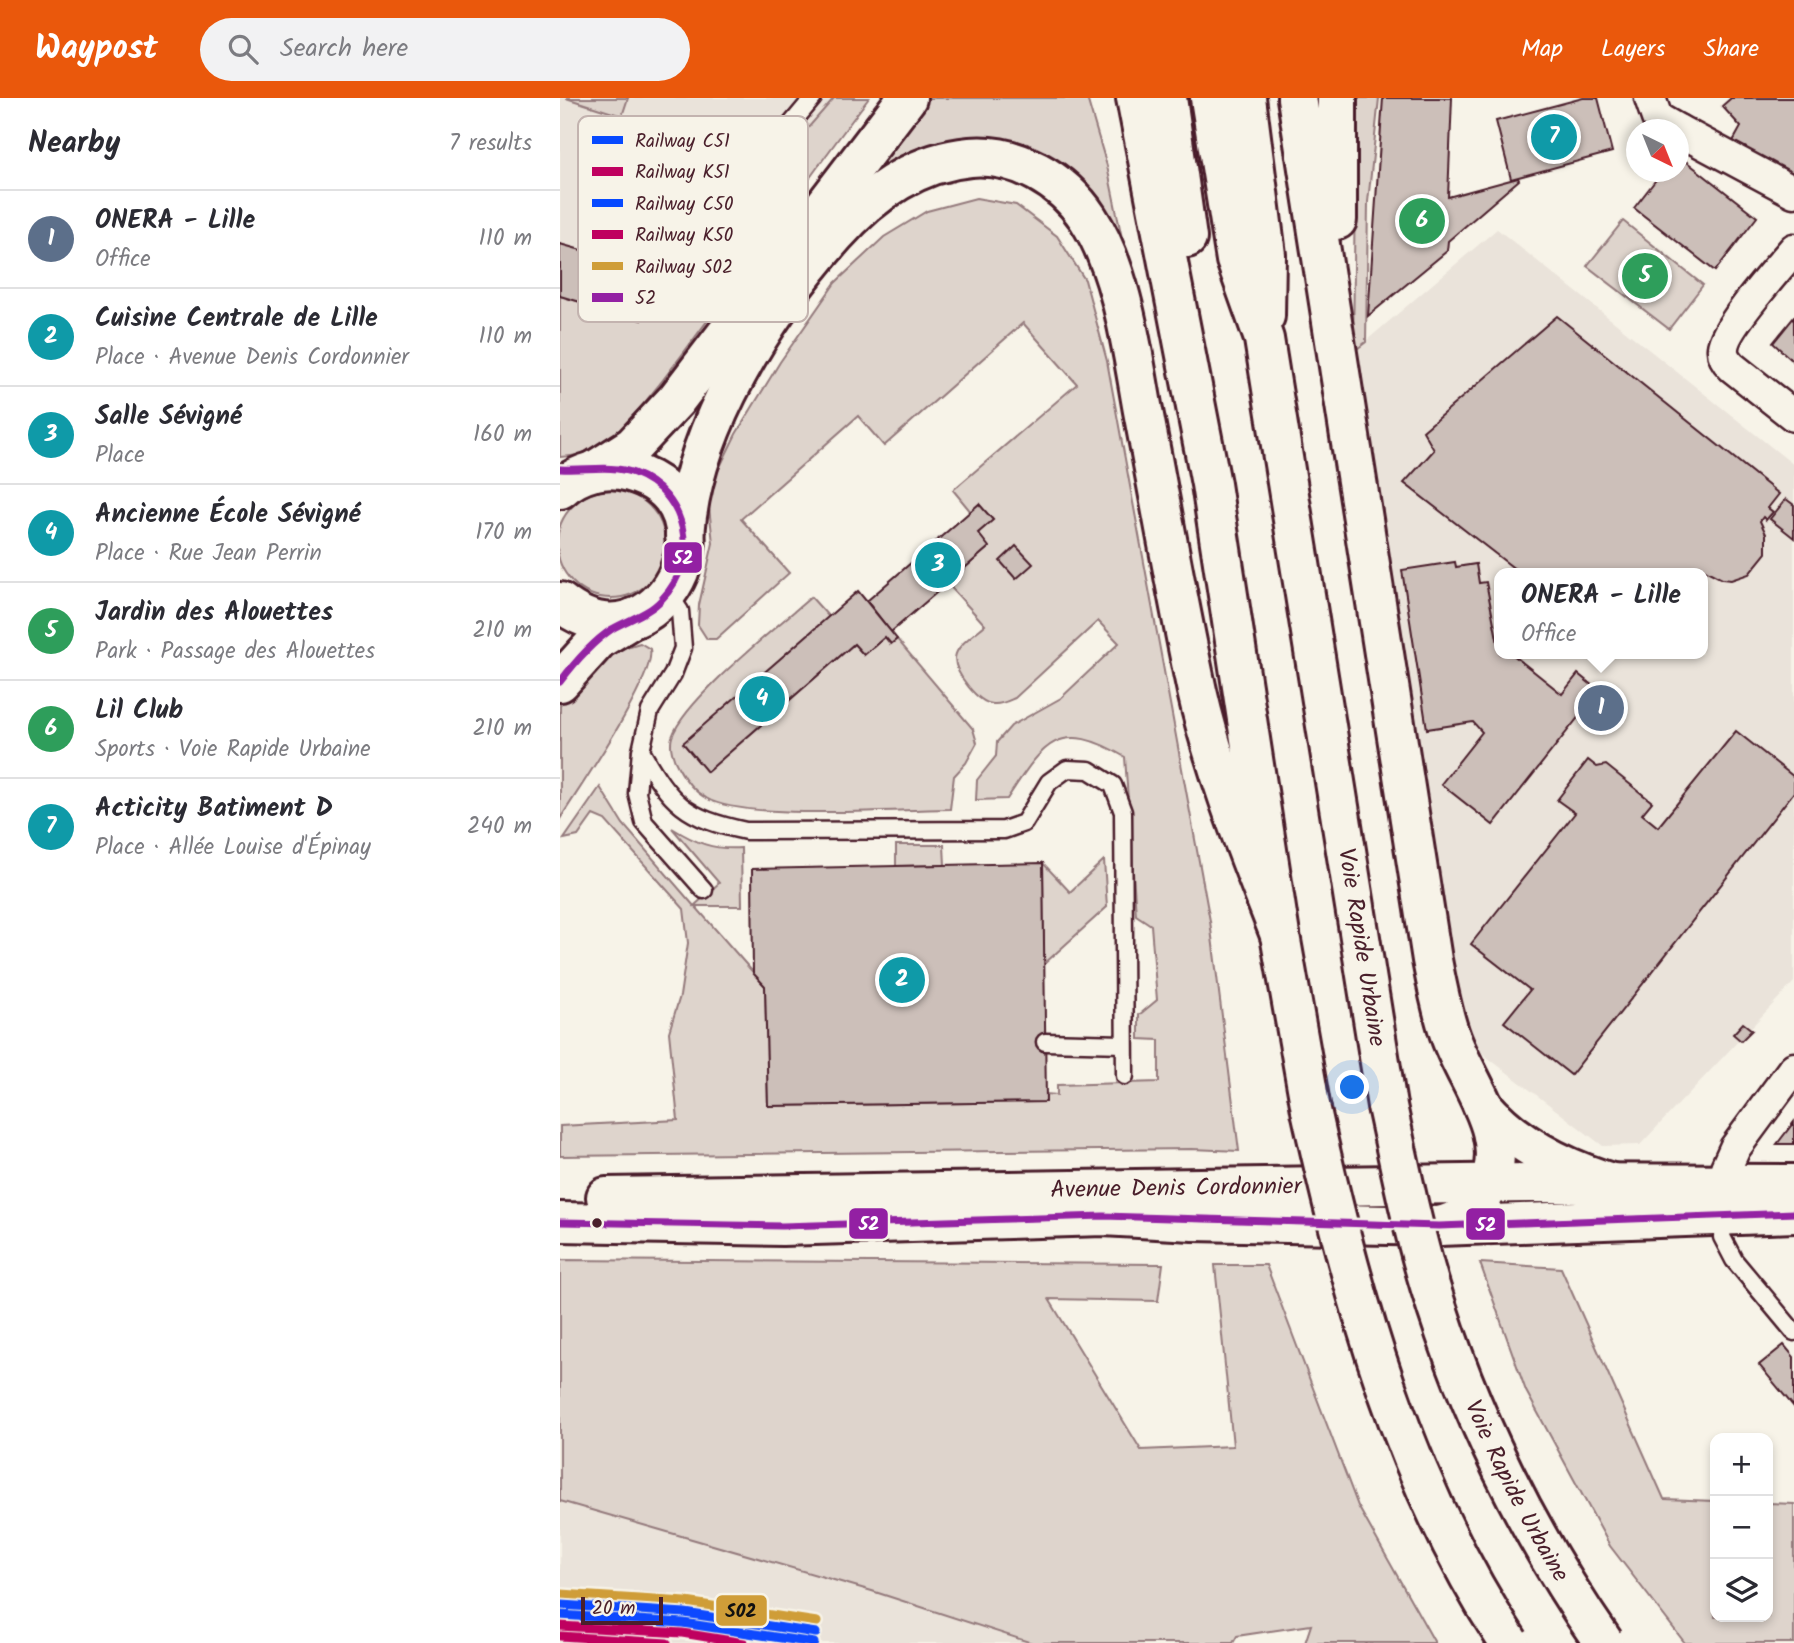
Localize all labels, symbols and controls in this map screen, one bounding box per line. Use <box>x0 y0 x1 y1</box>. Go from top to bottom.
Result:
search box <box>200 18 690 81</box>
text: Waypost <box>35 23 158 76</box>
text: Search here <box>280 28 408 70</box>
icon: search <box>224 30 262 68</box>
text: Map <box>1521 30 1563 69</box>
text: Layers <box>1601 30 1665 69</box>
text: Share <box>1703 30 1759 69</box>
pin: 7 <box>1531 111 1577 163</box>
legend <box>578 116 808 322</box>
north arrow <box>1626 119 1689 182</box>
text: Nearby <box>28 120 120 168</box>
text: 7 results <box>449 126 532 162</box>
text: Railway C51 <box>635 127 730 157</box>
text: Railway K51 <box>635 158 730 188</box>
text: Railway C50 <box>635 190 734 220</box>
pin: 6 <box>1399 195 1445 247</box>
text: ONERA - Lille <box>95 200 255 242</box>
text: 1 <box>48 221 54 257</box>
text: 110 m <box>479 221 532 257</box>
text: Railway K50 <box>635 221 733 251</box>
text: Office <box>95 242 150 278</box>
pin: 5 <box>1622 250 1668 302</box>
text: Railway S02 <box>635 253 733 283</box>
text: 52 <box>635 284 656 314</box>
text: Cuisine Centrale de Lille <box>95 298 378 340</box>
text: 2 <box>44 319 58 355</box>
text: 110 m <box>479 319 532 355</box>
text: Place · Avenue Denis Cordonnier <box>95 340 409 376</box>
text: Salle Sévigné <box>95 396 242 438</box>
text: 3 <box>45 417 57 453</box>
text: 160 m <box>473 417 532 453</box>
text: Place <box>95 438 145 474</box>
text: Ancienne École Sévigné <box>95 494 361 536</box>
text: 4 <box>45 515 57 551</box>
text: 170 m <box>475 515 532 551</box>
text: Place · Rue Jean Perrin <box>95 536 322 572</box>
pin: 3 <box>915 539 961 591</box>
line badge: 52 <box>663 541 703 574</box>
text: 52 <box>672 544 693 574</box>
popup <box>1494 568 1708 659</box>
text: ONERA - Lille <box>1521 575 1681 617</box>
text: Jardin des Alouettes <box>95 592 333 634</box>
text: 5 <box>45 613 57 649</box>
text: 210 m <box>472 613 532 649</box>
text: Office <box>1521 617 1576 653</box>
text: Park · Passage des Alouettes <box>95 634 375 670</box>
pin: 4 <box>739 673 785 725</box>
pin: 1 <box>1578 682 1624 734</box>
text: Lil Club <box>95 690 183 732</box>
text: 6 <box>45 711 57 747</box>
text: 210 m <box>472 711 532 747</box>
text: Sports · Voie Rapide Urbaine <box>95 732 371 768</box>
text: Acticity Batiment D <box>95 788 333 830</box>
text: 7 <box>46 809 56 845</box>
text: 240 m <box>467 809 532 845</box>
text: Place · Allée Louise d'Épinay <box>95 830 371 866</box>
street label: Voie Rapide Urbaine <box>1326 845 1397 1049</box>
pin: 2 <box>879 954 925 1006</box>
your location <box>1335 1070 1369 1104</box>
street label: Avenue Denis Cordonnier <box>1050 1167 1304 1210</box>
line badge: 52 <box>848 1207 889 1240</box>
line badge: 52 <box>1465 1207 1506 1241</box>
text: 52 <box>858 1210 879 1240</box>
text: 52 <box>1475 1211 1496 1241</box>
unlabelled marker <box>590 1216 604 1230</box>
street label: Voie Rapide Urbaine <box>1454 1394 1579 1590</box>
map controls <box>1710 1433 1773 1622</box>
button: + <box>1710 1433 1773 1496</box>
button: − <box>1710 1496 1773 1559</box>
button: layers <box>1710 1559 1773 1622</box>
scale bar <box>581 1594 663 1626</box>
text: 20 m <box>592 1594 635 1624</box>
line badge: S02 <box>715 1594 768 1627</box>
text: S02 <box>725 1597 757 1627</box>

